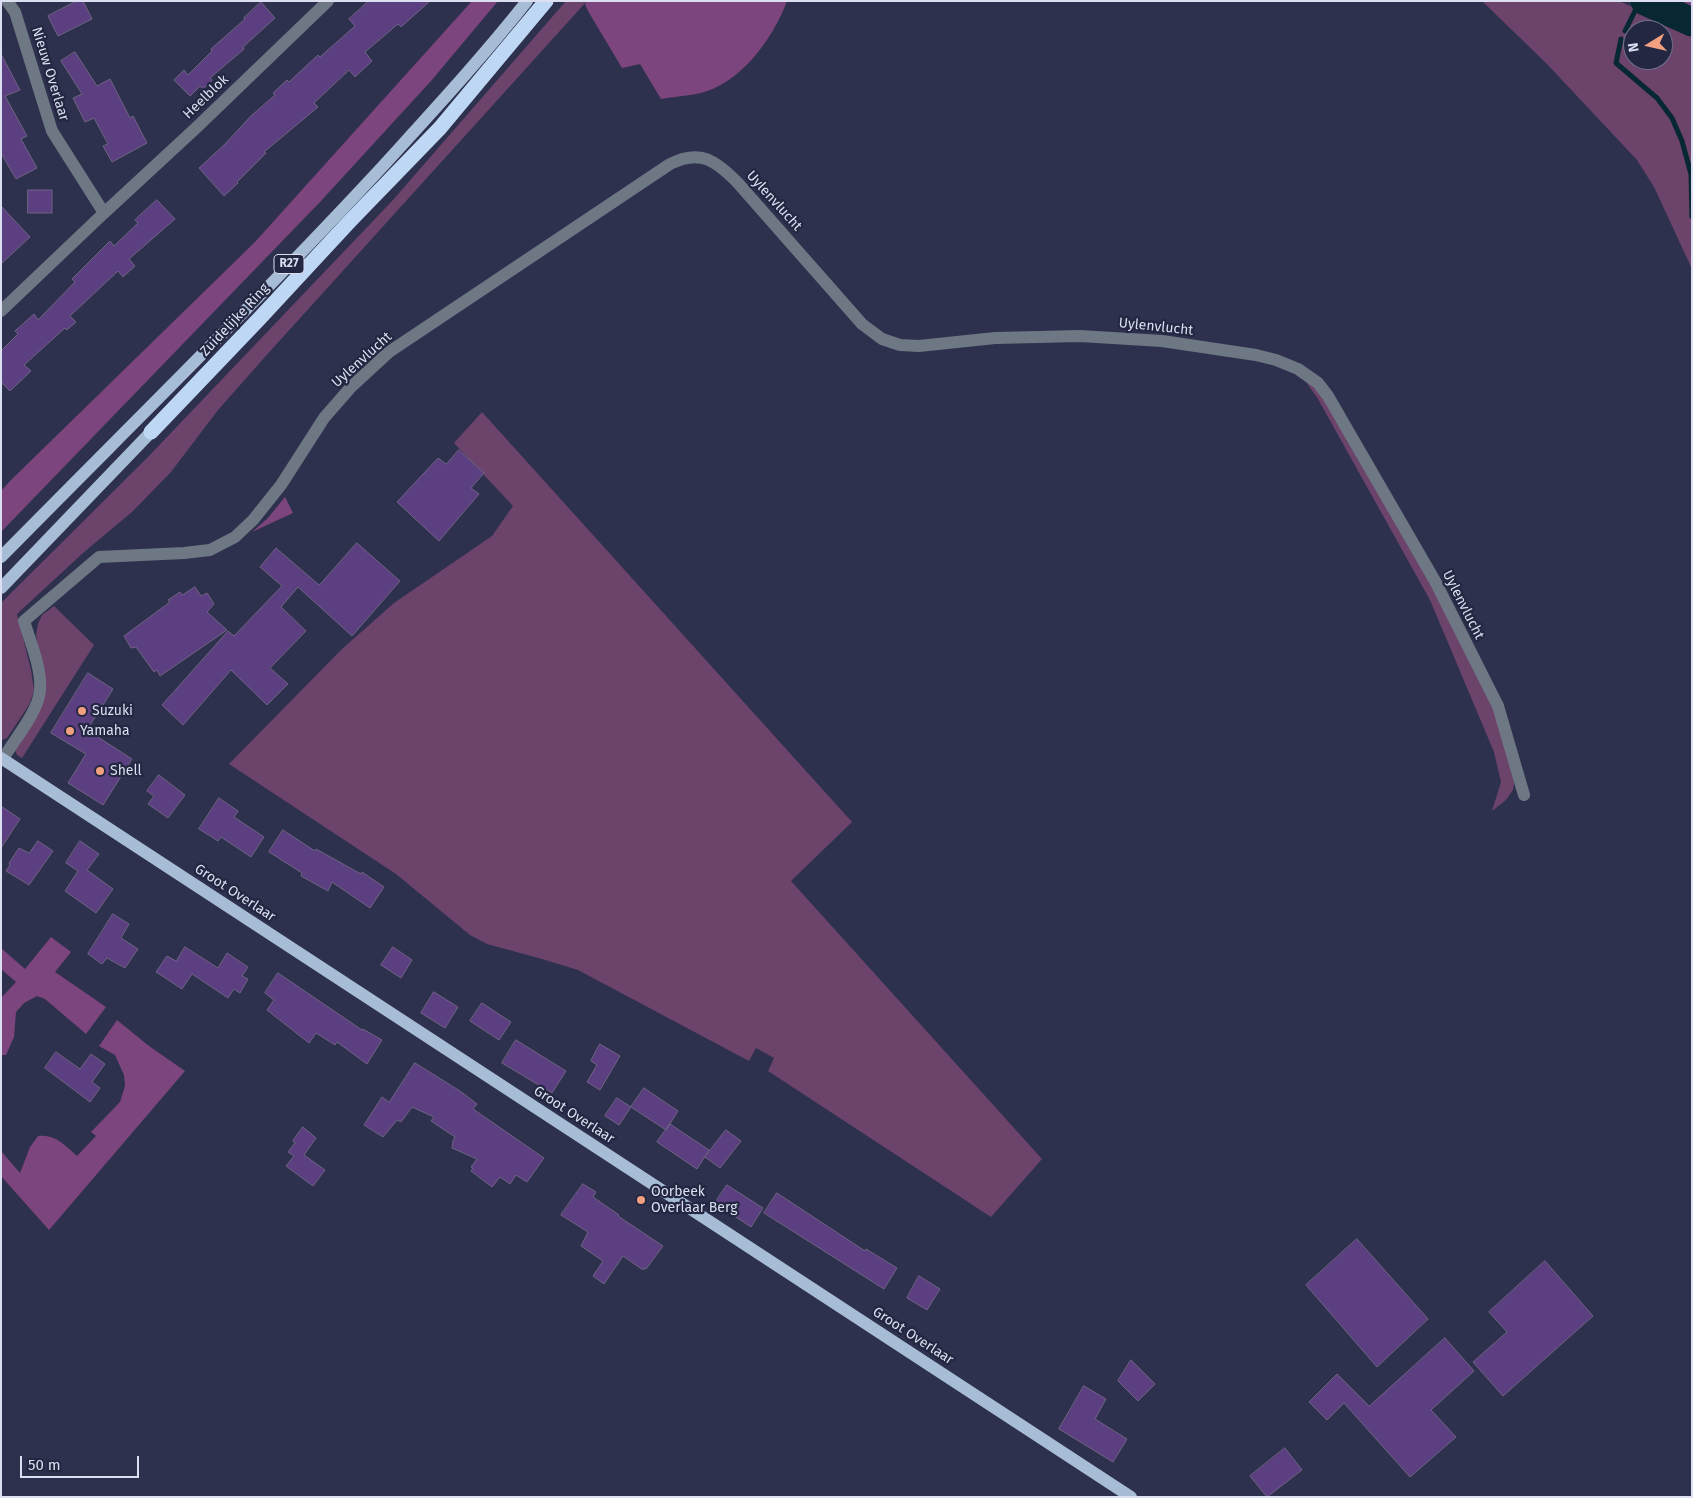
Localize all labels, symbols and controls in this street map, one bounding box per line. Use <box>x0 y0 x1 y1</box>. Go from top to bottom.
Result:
north arrow <box>1623 20 1673 70</box>
street label: Nieuw Overlaar <box>28 25 72 123</box>
text: N <box>1625 41 1643 53</box>
street label: Heelblok <box>180 71 232 123</box>
street label: Uylenvlucht <box>743 168 805 234</box>
road number: R27 <box>274 254 304 274</box>
street label: Zuidelijke Ring <box>197 280 273 360</box>
street label: Uylenvlucht <box>1118 315 1194 339</box>
street label: Uylenvlucht <box>329 329 395 391</box>
street label: Uylenvlucht <box>1438 568 1488 642</box>
place label: Suzuki <box>92 703 133 719</box>
marker: Suzuki <box>76 705 88 717</box>
place label: Yamaha <box>80 723 130 739</box>
marker: Yamaha <box>64 725 76 737</box>
place label: Shell <box>110 763 142 779</box>
marker: Shell <box>94 765 106 777</box>
street label: Groot Overlaar <box>191 861 279 925</box>
street label: Groot Overlaar <box>530 1083 618 1147</box>
place label: Oorbeek Overlaar Berg <box>651 1184 737 1216</box>
marker: Oorbeek Overlaar Berg <box>635 1194 647 1206</box>
street label: Groot Overlaar <box>869 1304 957 1368</box>
scale bar <box>22 1446 141 1478</box>
text: 50 m <box>28 1456 61 1474</box>

